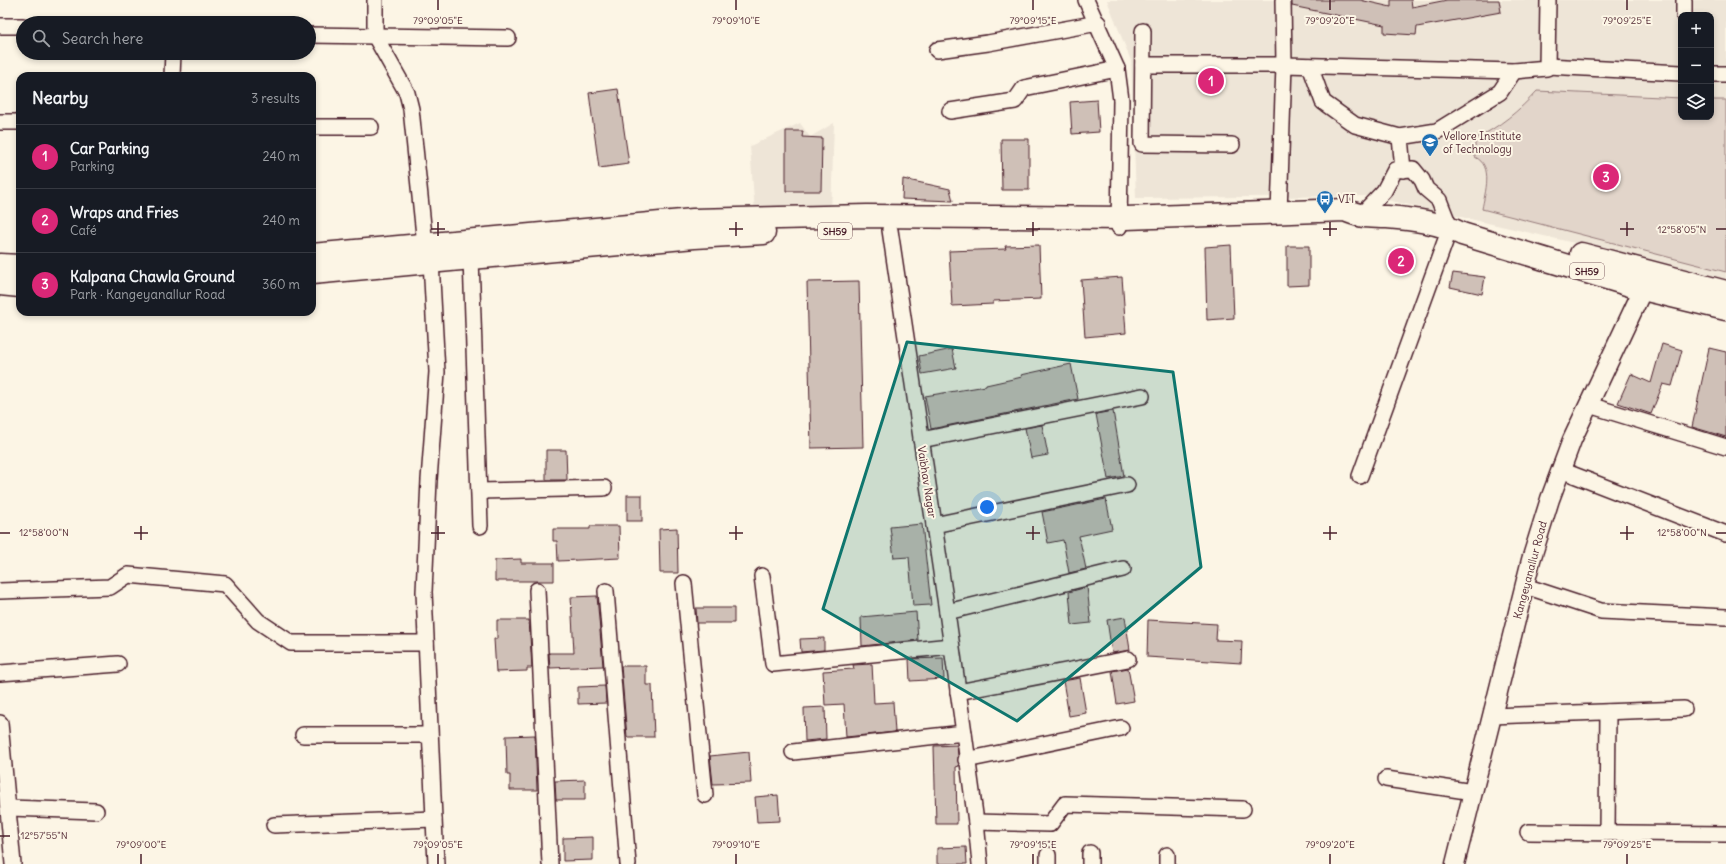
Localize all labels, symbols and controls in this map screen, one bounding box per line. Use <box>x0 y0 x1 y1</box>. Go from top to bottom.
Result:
map controls <box>1678 12 1714 120</box>
button: + <box>1678 12 1714 48</box>
text: 79°09'05"E <box>413 14 463 27</box>
text: 79°09'10"E <box>712 14 760 27</box>
text: 79°09'15"E <box>1009 14 1057 27</box>
text: 79°09'20"E <box>1305 14 1355 27</box>
text: 79°09'25"E <box>1603 14 1651 27</box>
search box <box>16 16 316 60</box>
icon: search <box>30 27 52 49</box>
text: Search here <box>62 29 143 48</box>
button: − <box>1678 48 1714 84</box>
pin: 1 <box>1198 66 1224 96</box>
button: layers <box>1678 84 1714 120</box>
text: Nearby <box>32 87 88 109</box>
text: 3 results <box>251 90 300 107</box>
place label: Vellore Institute of Technology <box>1443 129 1521 156</box>
school or university icon: Vellore Institute of Technology <box>1420 132 1440 157</box>
text: Car Parking <box>70 139 149 158</box>
text: 1 <box>42 148 48 165</box>
text: 240 m <box>263 148 300 165</box>
text: Parking <box>70 158 115 175</box>
pin: 3 <box>1593 162 1619 192</box>
bus stop icon: VIT <box>1315 189 1335 214</box>
place label: VIT <box>1338 192 1356 206</box>
text: Wraps and Fries <box>70 203 179 222</box>
text: 2 <box>41 212 49 229</box>
text: 240 m <box>263 212 300 229</box>
text: Café <box>70 222 97 239</box>
road number: SH59 <box>818 223 852 239</box>
text: 12°58'05"N <box>1658 223 1706 236</box>
pin: 2 <box>1388 246 1414 276</box>
road number: SH59 <box>1570 263 1604 279</box>
text: Kalpana Chawla Ground <box>70 267 235 286</box>
text: 3 <box>41 276 49 293</box>
text: 360 m <box>262 276 300 293</box>
text: Park · Kangeyanallur Road <box>70 286 225 303</box>
street label: Vaibhav Nagar <box>914 445 940 519</box>
your location <box>977 497 997 517</box>
street label: Kangeyanallur Road <box>1510 519 1550 621</box>
text: 12°58'00"N <box>19 526 69 539</box>
text: 12°58'00"N <box>1657 526 1707 539</box>
text: 12°57'55"N <box>20 829 68 842</box>
text: 79°09'00"E <box>116 838 166 851</box>
text: 79°09'05"E <box>413 838 463 851</box>
text: 79°09'10"E <box>712 838 760 851</box>
text: 79°09'15"E <box>1009 838 1057 851</box>
text: 79°09'20"E <box>1305 838 1355 851</box>
text: 79°09'25"E <box>1603 838 1651 851</box>

